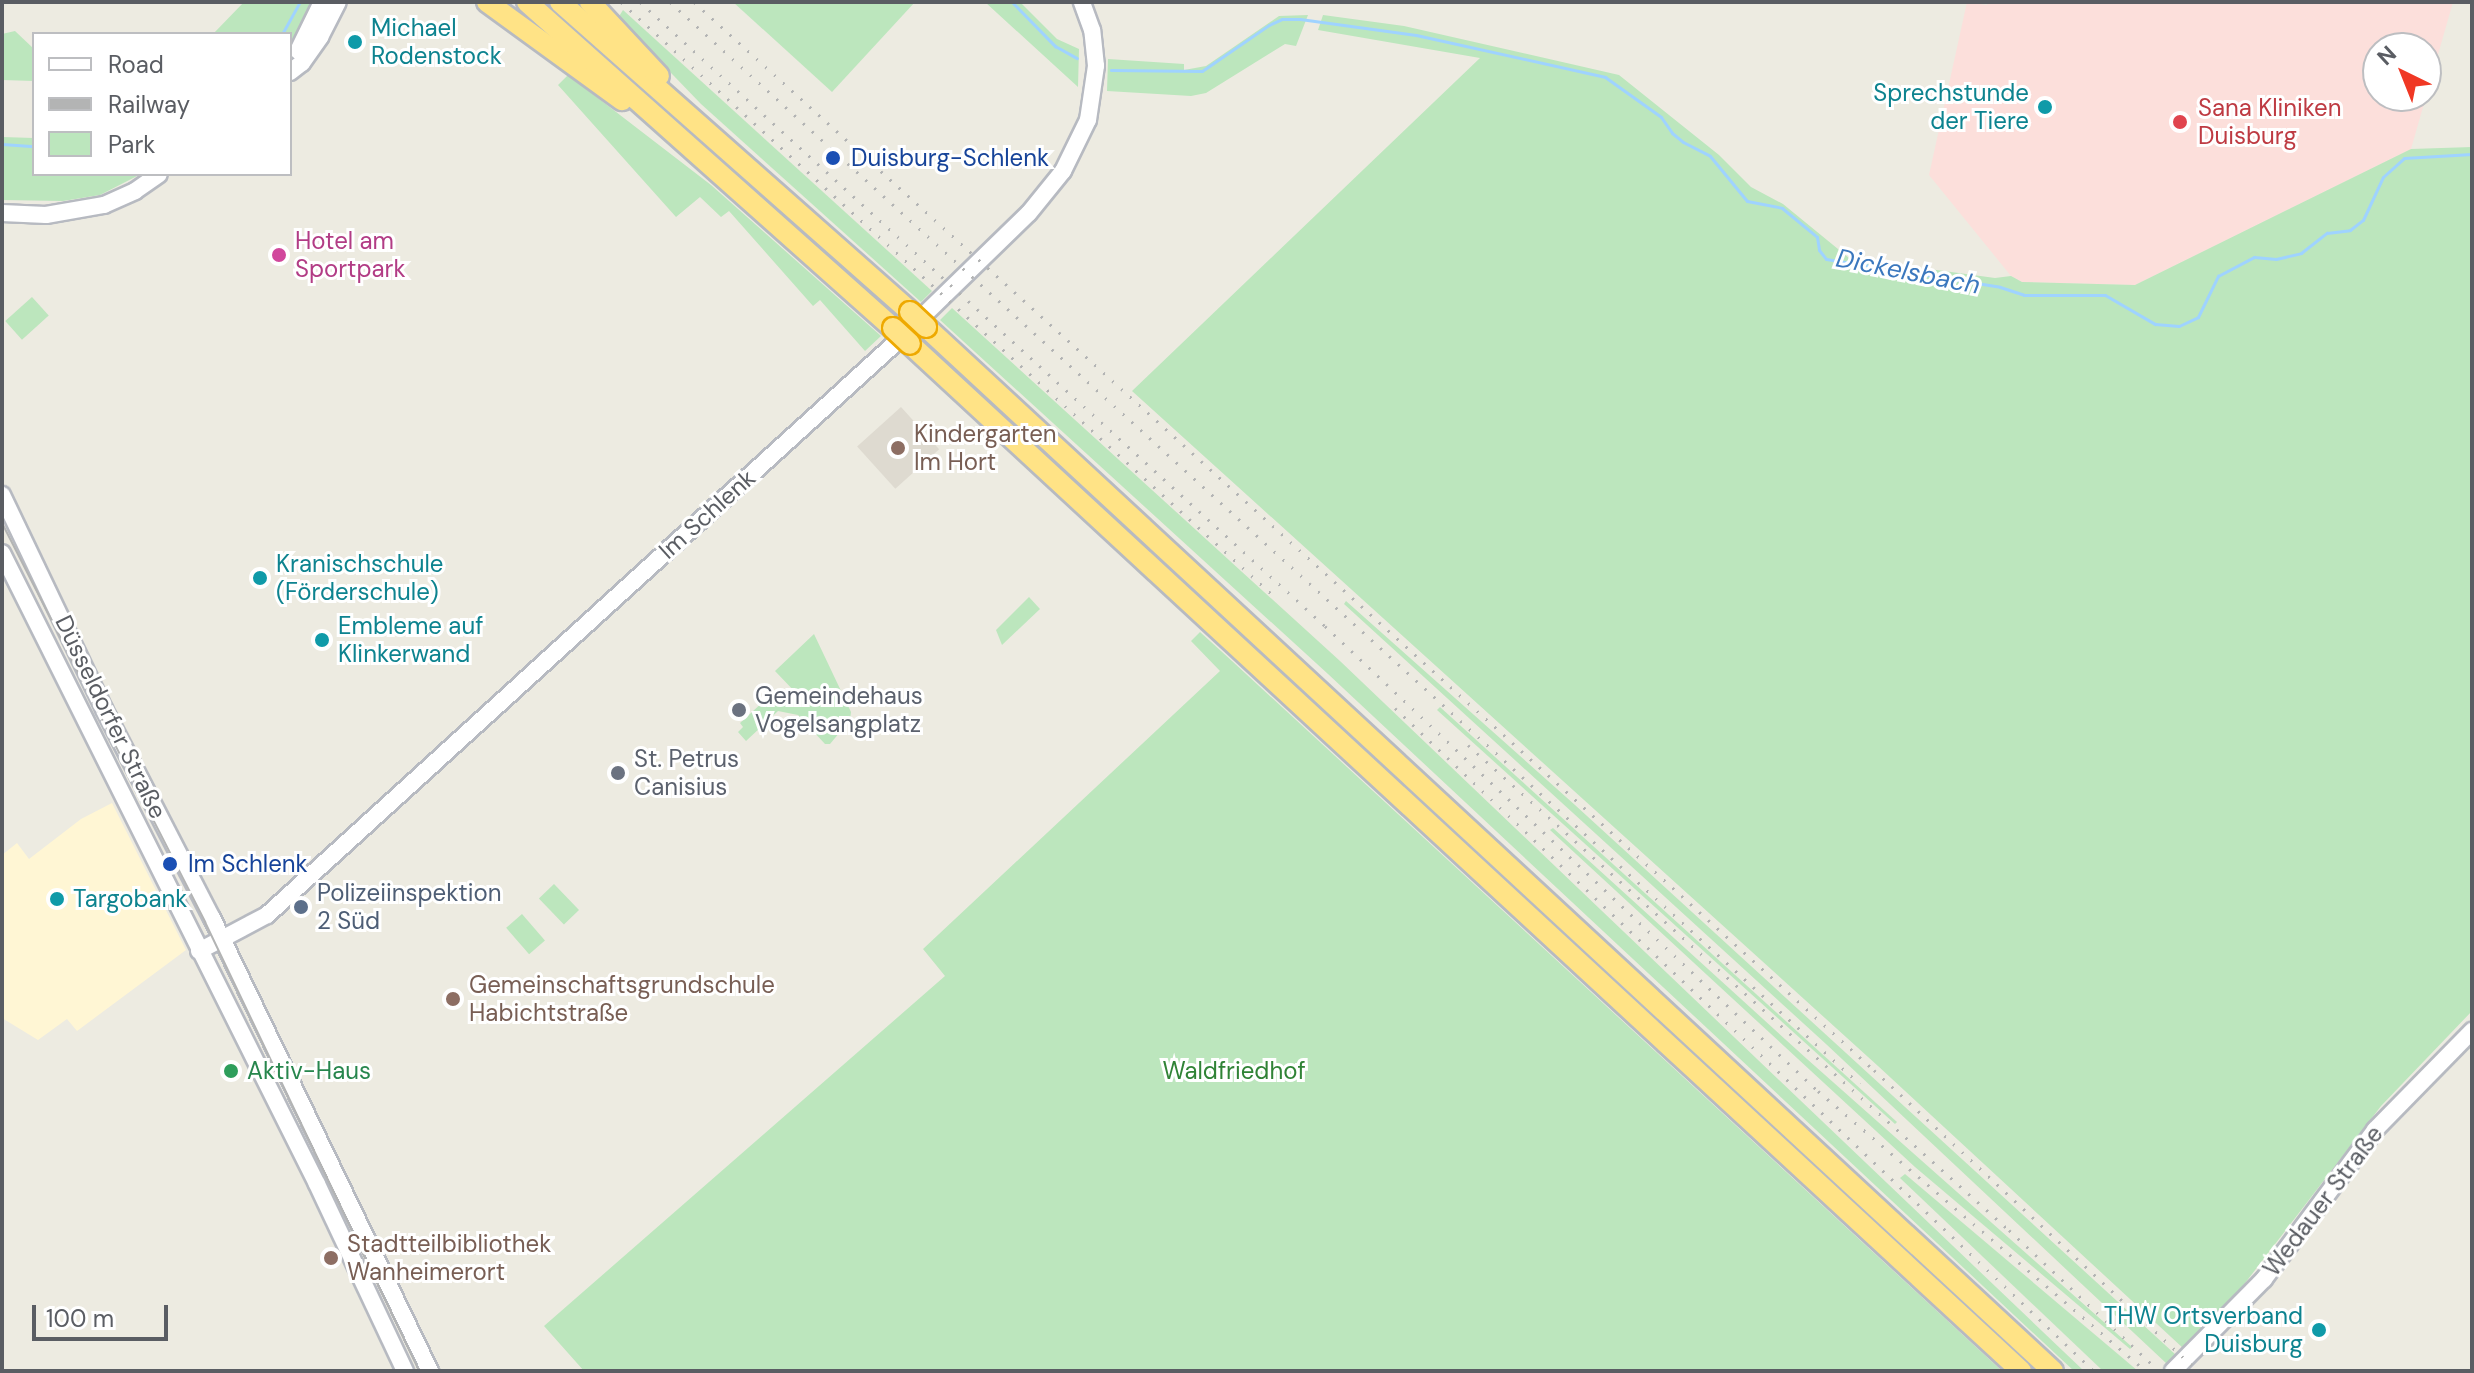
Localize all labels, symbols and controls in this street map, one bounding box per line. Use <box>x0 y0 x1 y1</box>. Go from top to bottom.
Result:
place label: Michael Rodenstock <box>371 14 502 70</box>
legend <box>32 32 292 176</box>
north arrow <box>2362 32 2442 112</box>
marker: Michael Rodenstock <box>346 33 364 51</box>
text: N <box>2371 39 2402 72</box>
text: Road <box>108 49 164 80</box>
place label: Sprechstunde der Tiere <box>1873 79 2029 135</box>
text: Railway <box>108 89 190 120</box>
place label: Sana Kliniken Duisburg <box>2198 94 2341 150</box>
marker: Sprechstunde der Tiere <box>2036 98 2054 116</box>
marker: Sana Kliniken Duisburg <box>2169 111 2191 133</box>
text: Park <box>108 129 155 160</box>
place label: Duisburg-Schlenk <box>851 144 1049 172</box>
marker: Duisburg-Schlenk <box>822 147 844 169</box>
place label: Hotel am Sportpark <box>295 227 406 283</box>
water label: Dickelsbach <box>1833 243 1983 301</box>
marker: Hotel am Sportpark <box>270 246 288 264</box>
place label: Kindergarten Im Hort <box>914 420 1057 476</box>
marker: Kindergarten Im Hort <box>889 439 907 457</box>
street label: Im Schlenk <box>653 463 761 565</box>
place label: Kranischschule (Förderschule) <box>276 550 443 606</box>
marker: Kranischschule (Förderschule) <box>251 569 269 587</box>
street label: Düsseldorfer Straße <box>49 611 173 823</box>
place label: Embleme auf Klinkerwand <box>338 612 483 668</box>
marker: Embleme auf Klinkerwand <box>313 631 331 649</box>
place label: Gemeindehaus Vogelsangplatz <box>755 682 923 738</box>
marker: Gemeindehaus Vogelsangplatz <box>730 701 748 719</box>
place label: St. Petrus Canisius <box>634 745 739 801</box>
marker: St. Petrus Canisius <box>609 764 627 782</box>
place label: Im Schlenk <box>188 850 308 878</box>
marker: Im Schlenk <box>159 853 181 875</box>
place label: Polizeiinspektion 2 Süd <box>317 879 501 935</box>
place label: Targobank <box>73 885 187 913</box>
marker: Targobank <box>48 890 66 908</box>
marker: Polizeiinspektion 2 Süd <box>292 898 310 916</box>
place label: Gemeinschaftsgrundschule Habichtstraße <box>469 971 775 1027</box>
marker: Gemeinschaftsgrundschule Habichtstraße <box>444 990 462 1008</box>
place label: Aktiv-Haus <box>247 1057 371 1085</box>
park label: Waldfriedhof <box>1162 1057 1306 1085</box>
marker: Aktiv-Haus <box>222 1062 240 1080</box>
street label: Wedauer Straße <box>2257 1120 2389 1282</box>
place label: Stadtteilbibliothek Wanheimerort <box>347 1230 551 1286</box>
marker: Stadtteilbibliothek Wanheimerort <box>322 1249 340 1267</box>
scale bar <box>36 1289 172 1339</box>
place label: THW Ortsverband Duisburg <box>2104 1302 2303 1358</box>
text: 100 m <box>46 1303 114 1334</box>
marker: THW Ortsverband Duisburg <box>2310 1321 2328 1339</box>

